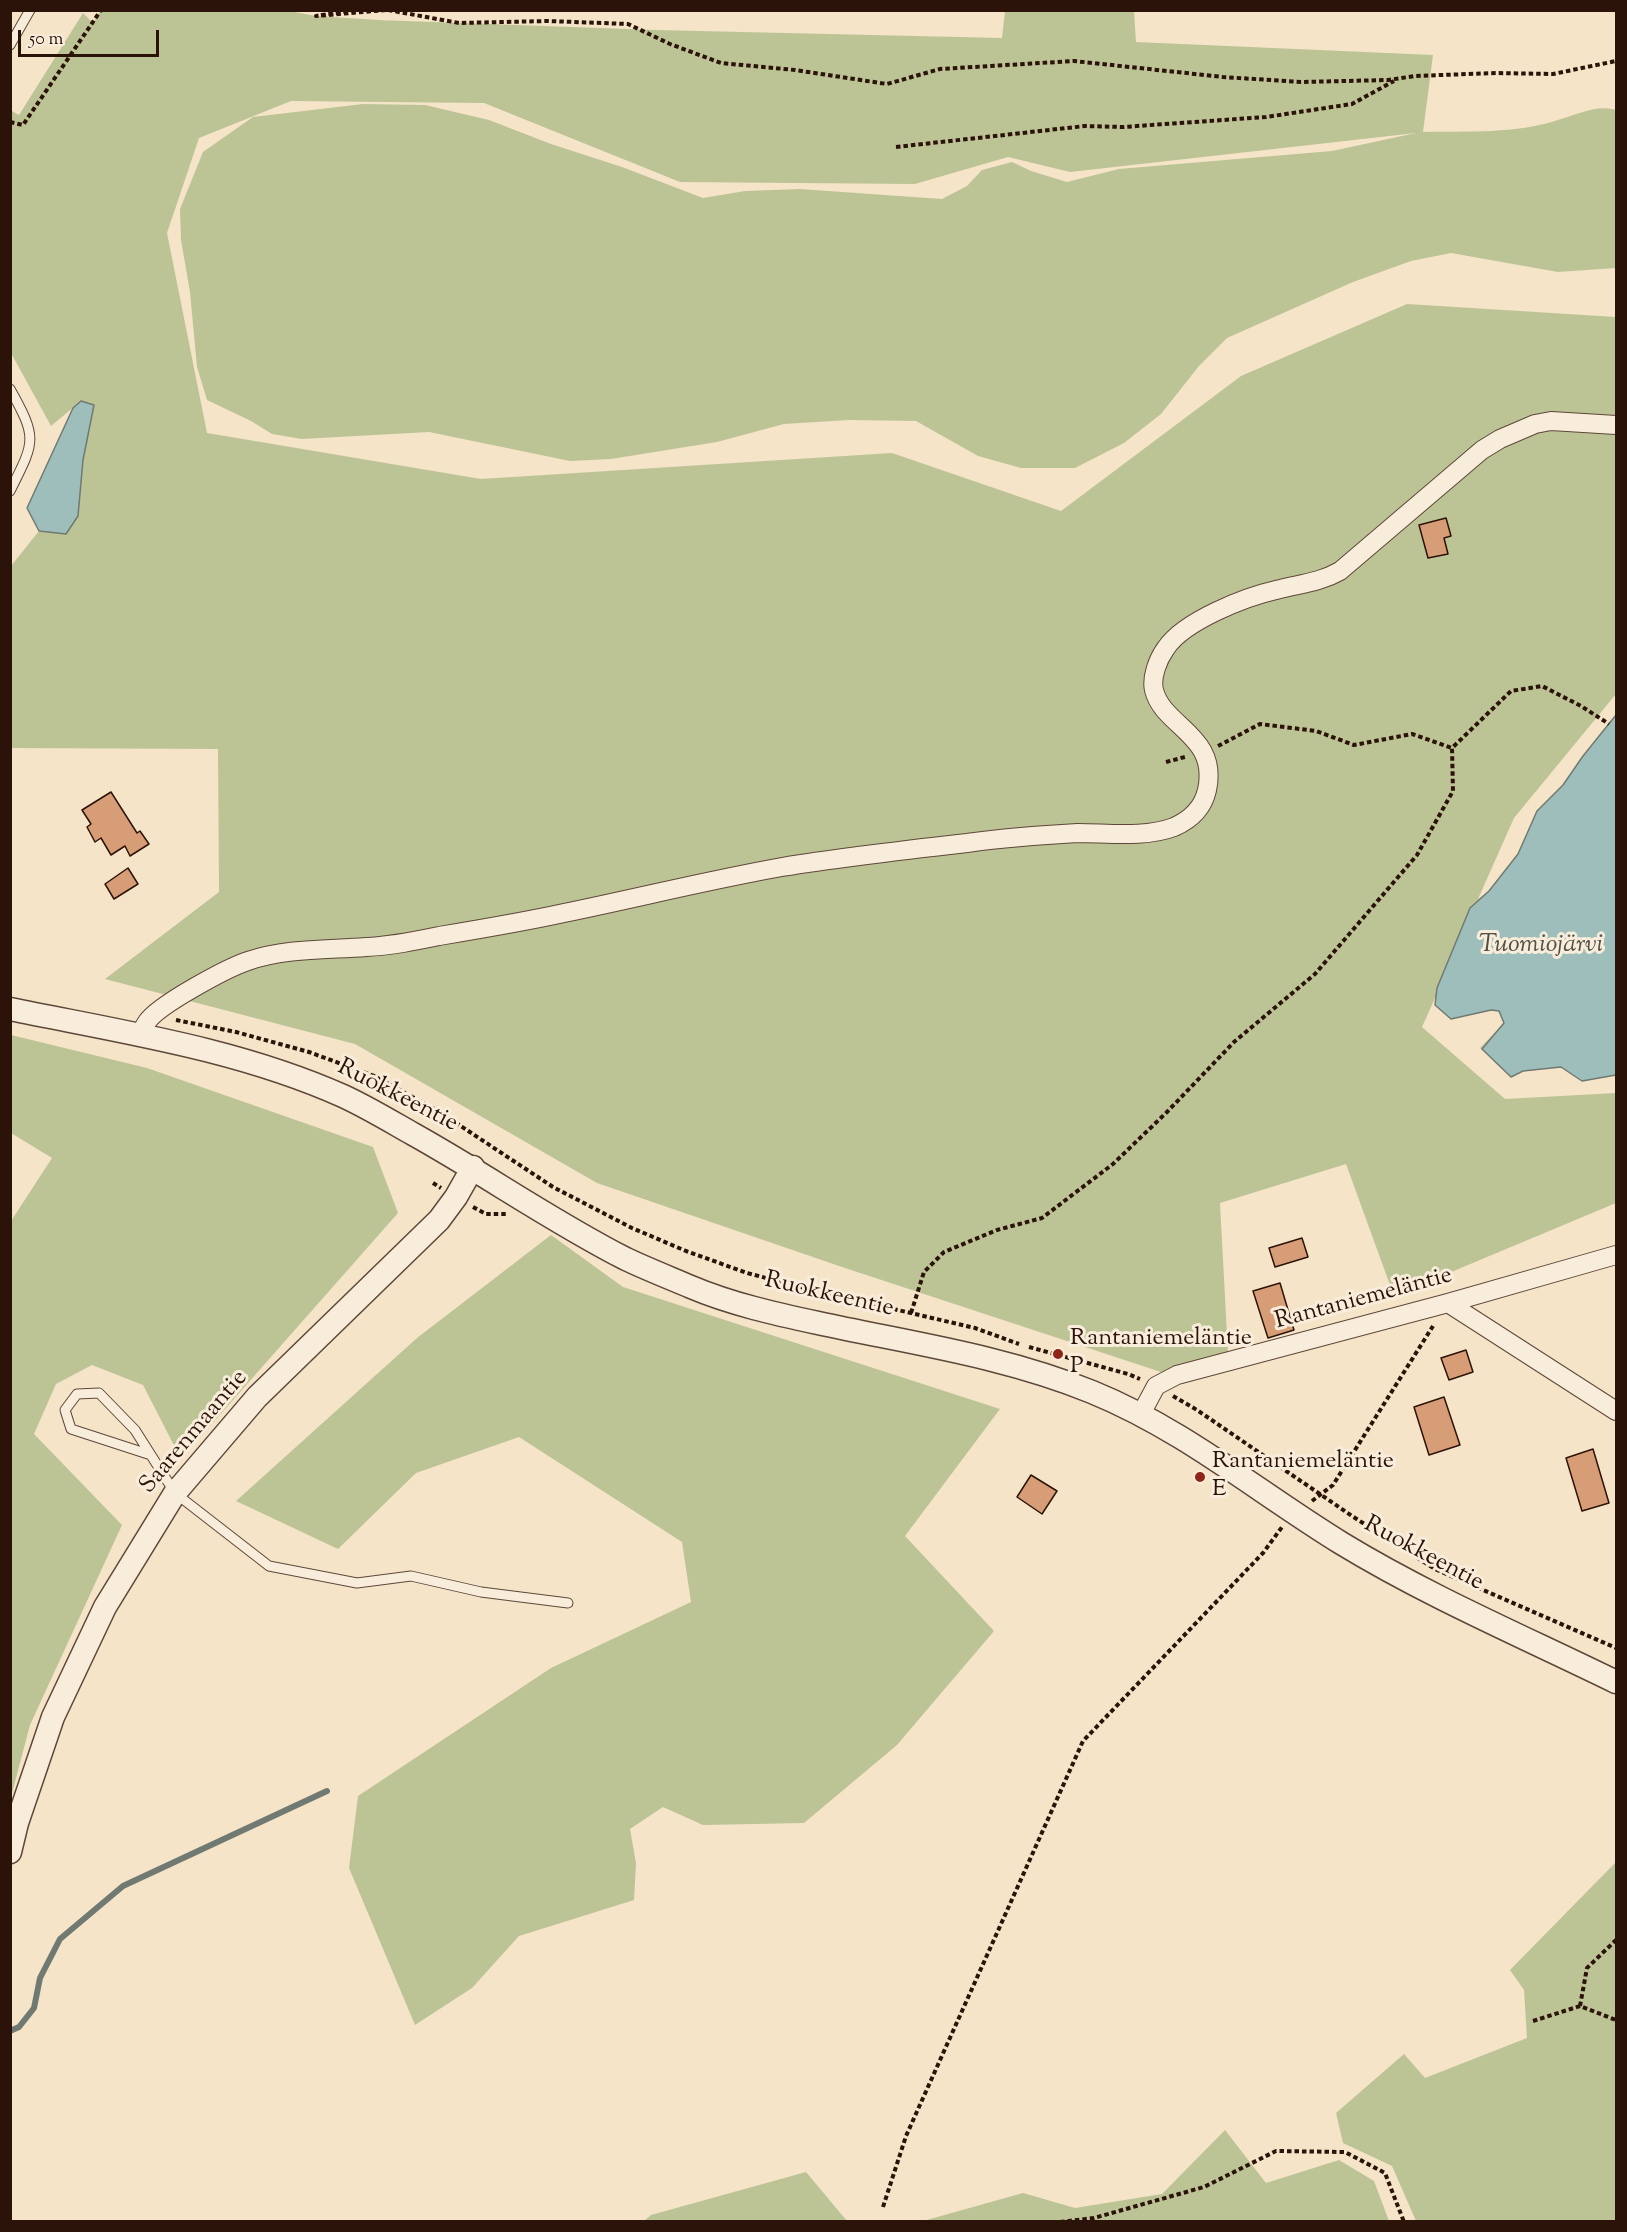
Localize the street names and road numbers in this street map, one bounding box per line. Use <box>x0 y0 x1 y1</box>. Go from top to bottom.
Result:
street label: Ruokkeentie <box>332 1054 462 1140</box>
street label: Rantaniemeläntie <box>1272 1263 1456 1337</box>
street label: Ruokkeentie <box>762 1267 896 1325</box>
street label: Saarenmaantie <box>135 1365 255 1501</box>
street label: Ruokkeentie <box>1358 1511 1488 1599</box>

